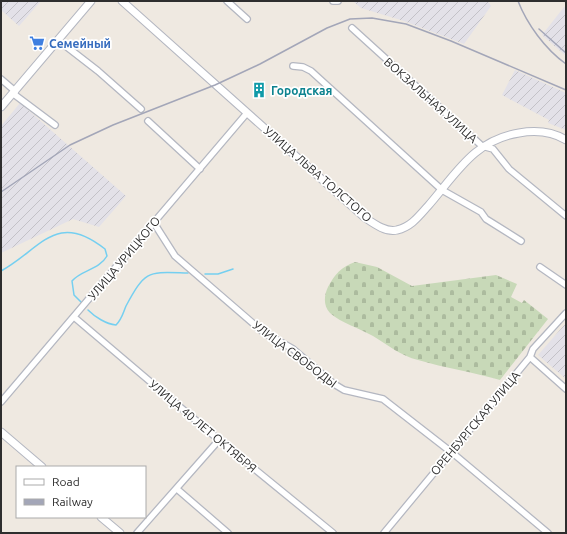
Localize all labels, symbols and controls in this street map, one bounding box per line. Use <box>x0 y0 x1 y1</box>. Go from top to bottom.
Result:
supermarket icon: Семейный <box>28 34 46 52</box>
place label: Семейный <box>49 37 111 50</box>
street label: ВОКЗАЛЬНАЯ УЛИЦА <box>382 55 480 145</box>
building icon: Городская <box>250 81 268 99</box>
place label: Городская <box>271 84 332 97</box>
street label: УЛИЦА ЛЬВА ТОЛСТОГО <box>262 124 374 224</box>
street label: УЛИЦА УРИЦКОГО <box>85 214 163 302</box>
street label: УЛИЦА СВОБОДЫ <box>251 318 339 390</box>
street label: ОРЕНБУРГСКАЯ УЛИЦА <box>428 368 522 477</box>
street label: УЛИЦА 40 ЛЕТ ОКТЯБРЯ <box>147 377 259 475</box>
legend <box>16 466 146 518</box>
text: Road <box>52 475 80 488</box>
text: Railway <box>52 495 93 508</box>

